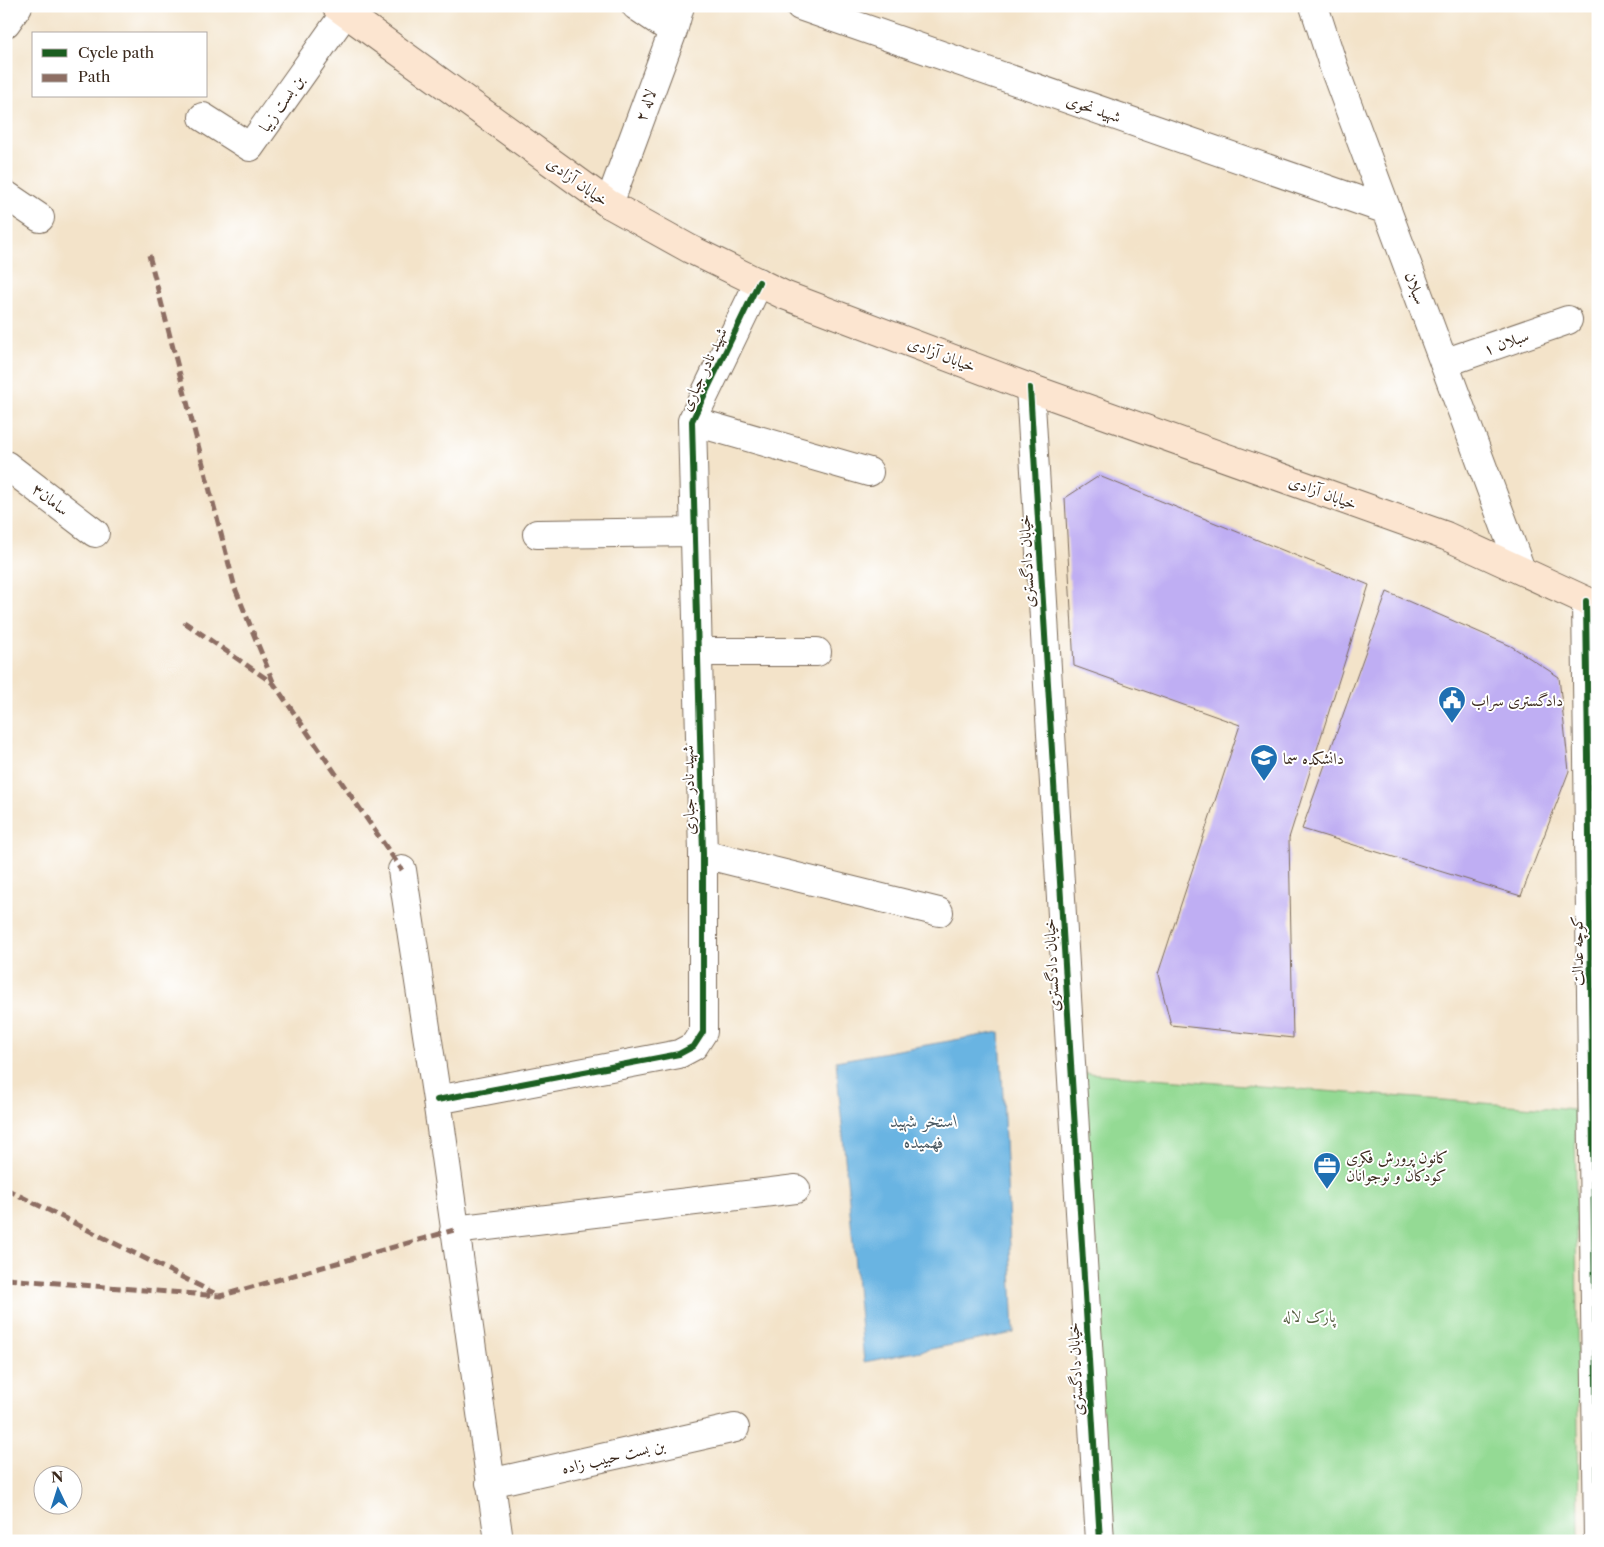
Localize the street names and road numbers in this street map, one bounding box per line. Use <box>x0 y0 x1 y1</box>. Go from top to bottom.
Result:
street label: بن بست زیبا <box>254 71 309 136</box>
street label: لاله ۲ <box>630 86 660 124</box>
street label: شهید نحوی <box>1064 89 1124 128</box>
street label: خیابان آزادی <box>543 152 613 210</box>
street label: سبلان <box>1401 269 1431 307</box>
street label: شهید نادر جباری <box>675 324 732 414</box>
street label: سبلان ۱ <box>1481 325 1531 359</box>
street label: خیابان آزادی <box>905 332 979 376</box>
street label: خیابان آزادی <box>1286 470 1360 514</box>
street label: سامان۳ <box>29 478 73 520</box>
street label: خیابان دادگستری <box>1014 514 1038 608</box>
street label: شهید نادر جباری <box>677 745 700 835</box>
street label: کوچه عدالت <box>1566 916 1590 986</box>
street label: خیابان دادگستری <box>1039 918 1063 1012</box>
street label: خیابان دادگستری <box>1063 1322 1087 1416</box>
street label: بن بست حبیب زاده <box>559 1434 667 1479</box>

